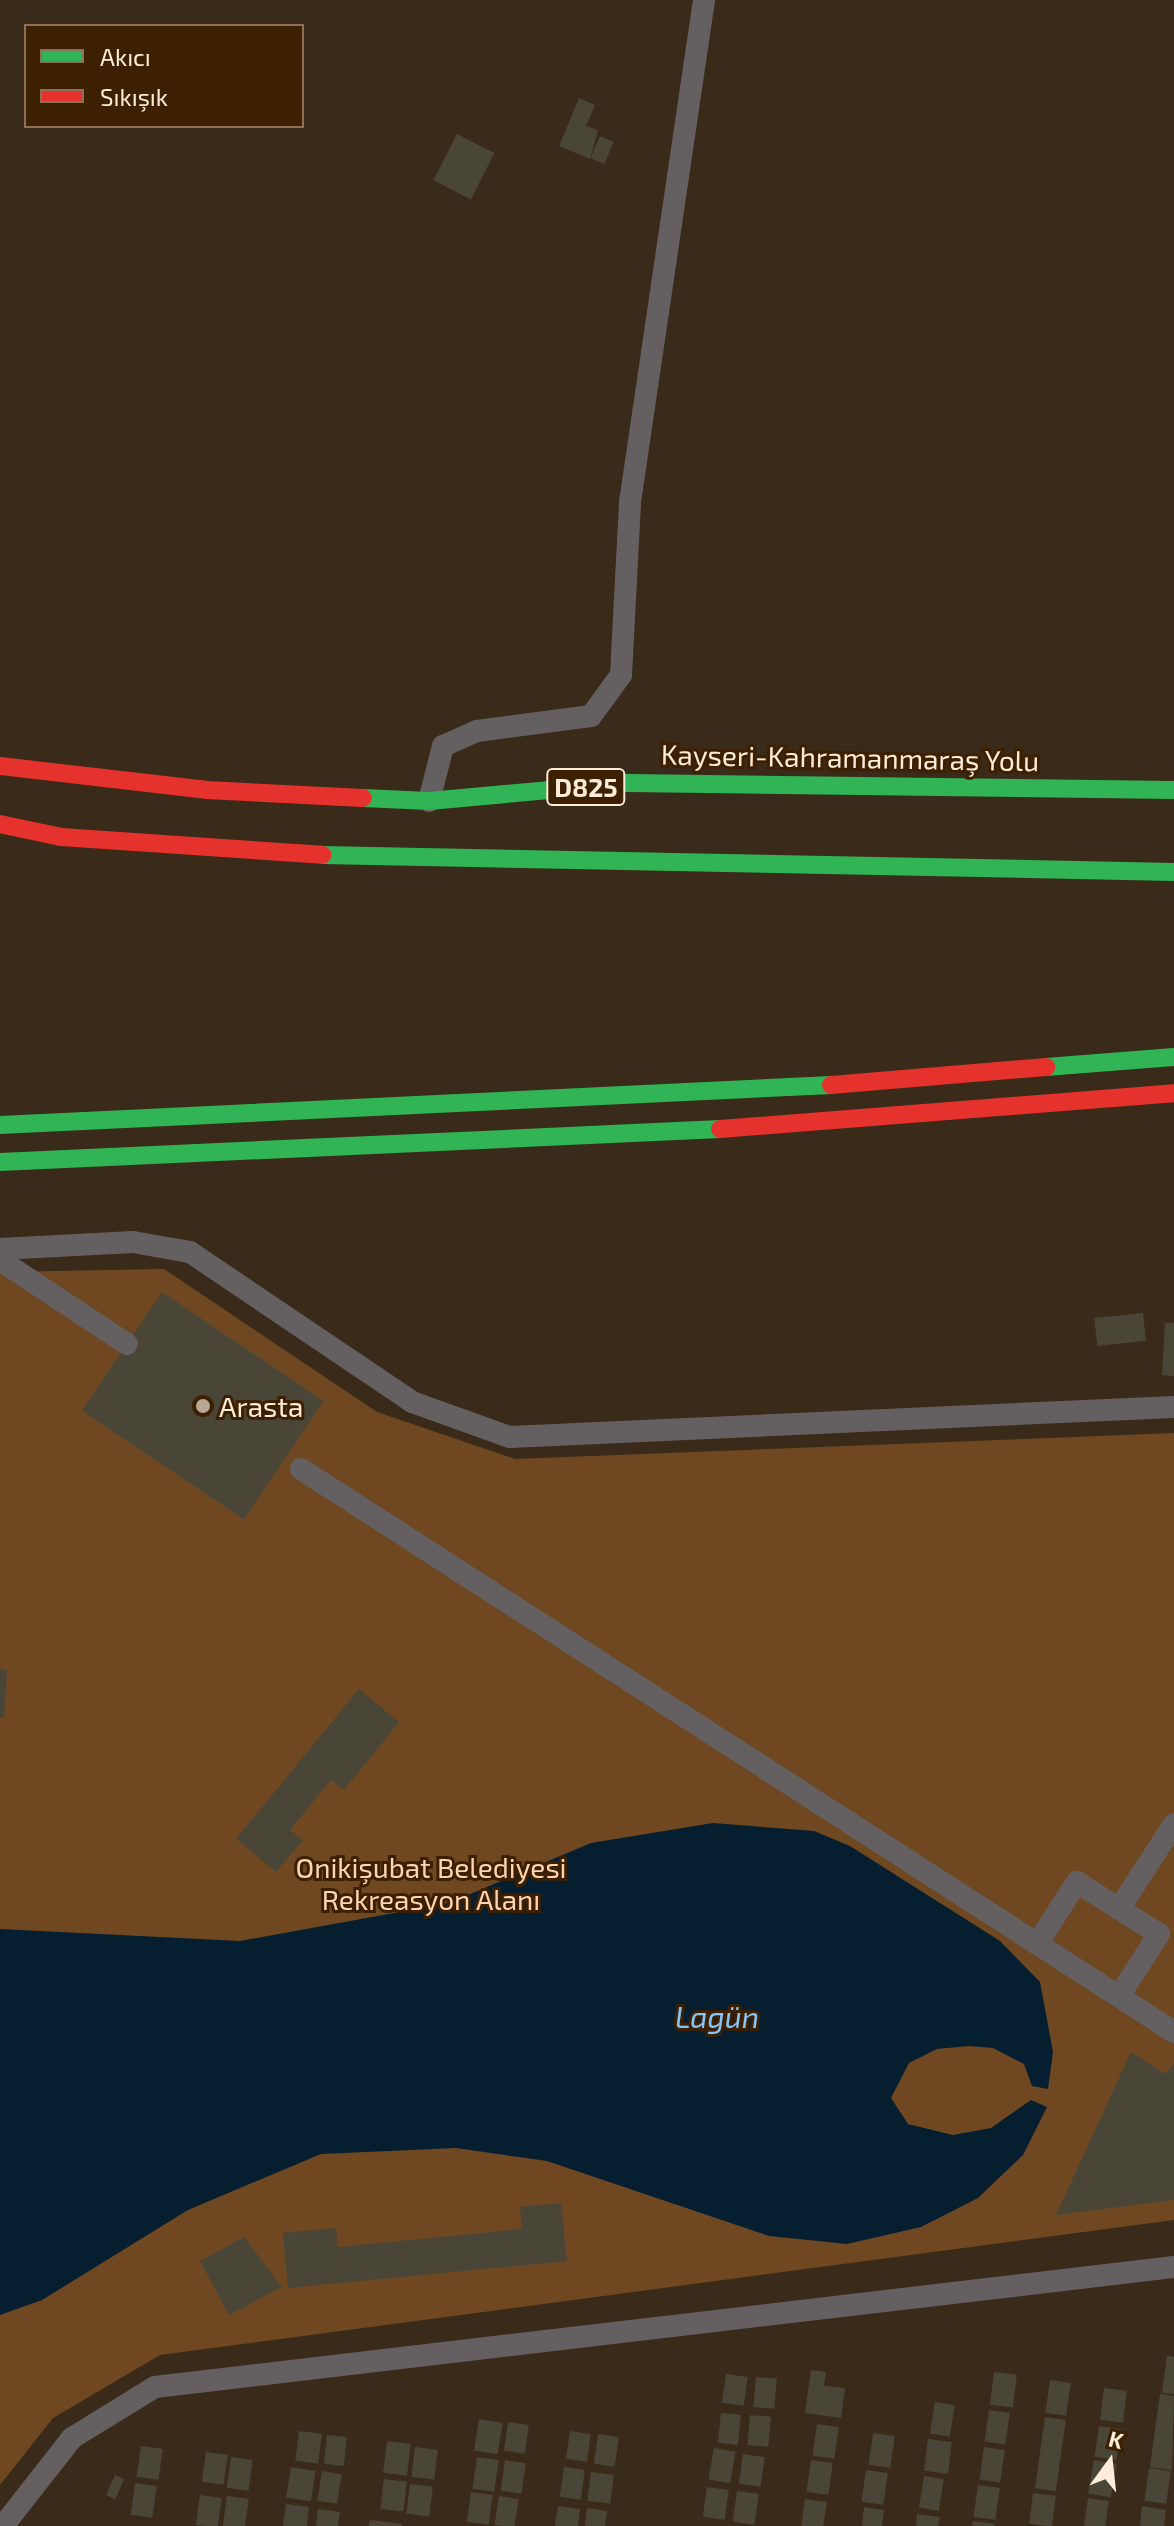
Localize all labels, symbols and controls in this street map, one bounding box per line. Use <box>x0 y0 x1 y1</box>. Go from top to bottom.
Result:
legend <box>24 24 304 128</box>
text: Akıcı <box>100 42 151 71</box>
text: Sıkışık <box>100 82 168 111</box>
street label: Kayseri-Kahramanmaraş Yolu <box>660 737 1040 777</box>
road number: D825 <box>546 765 626 809</box>
place label: Arasta <box>219 1389 303 1423</box>
marker: Arasta <box>194 1397 212 1415</box>
park label: Onikişubat Belediyesi Rekreasyon Alanı <box>295 1850 567 1916</box>
water label: Lagün <box>675 1998 759 2034</box>
north arrow <box>1070 2422 1150 2502</box>
text: K <box>1106 2424 1126 2453</box>

